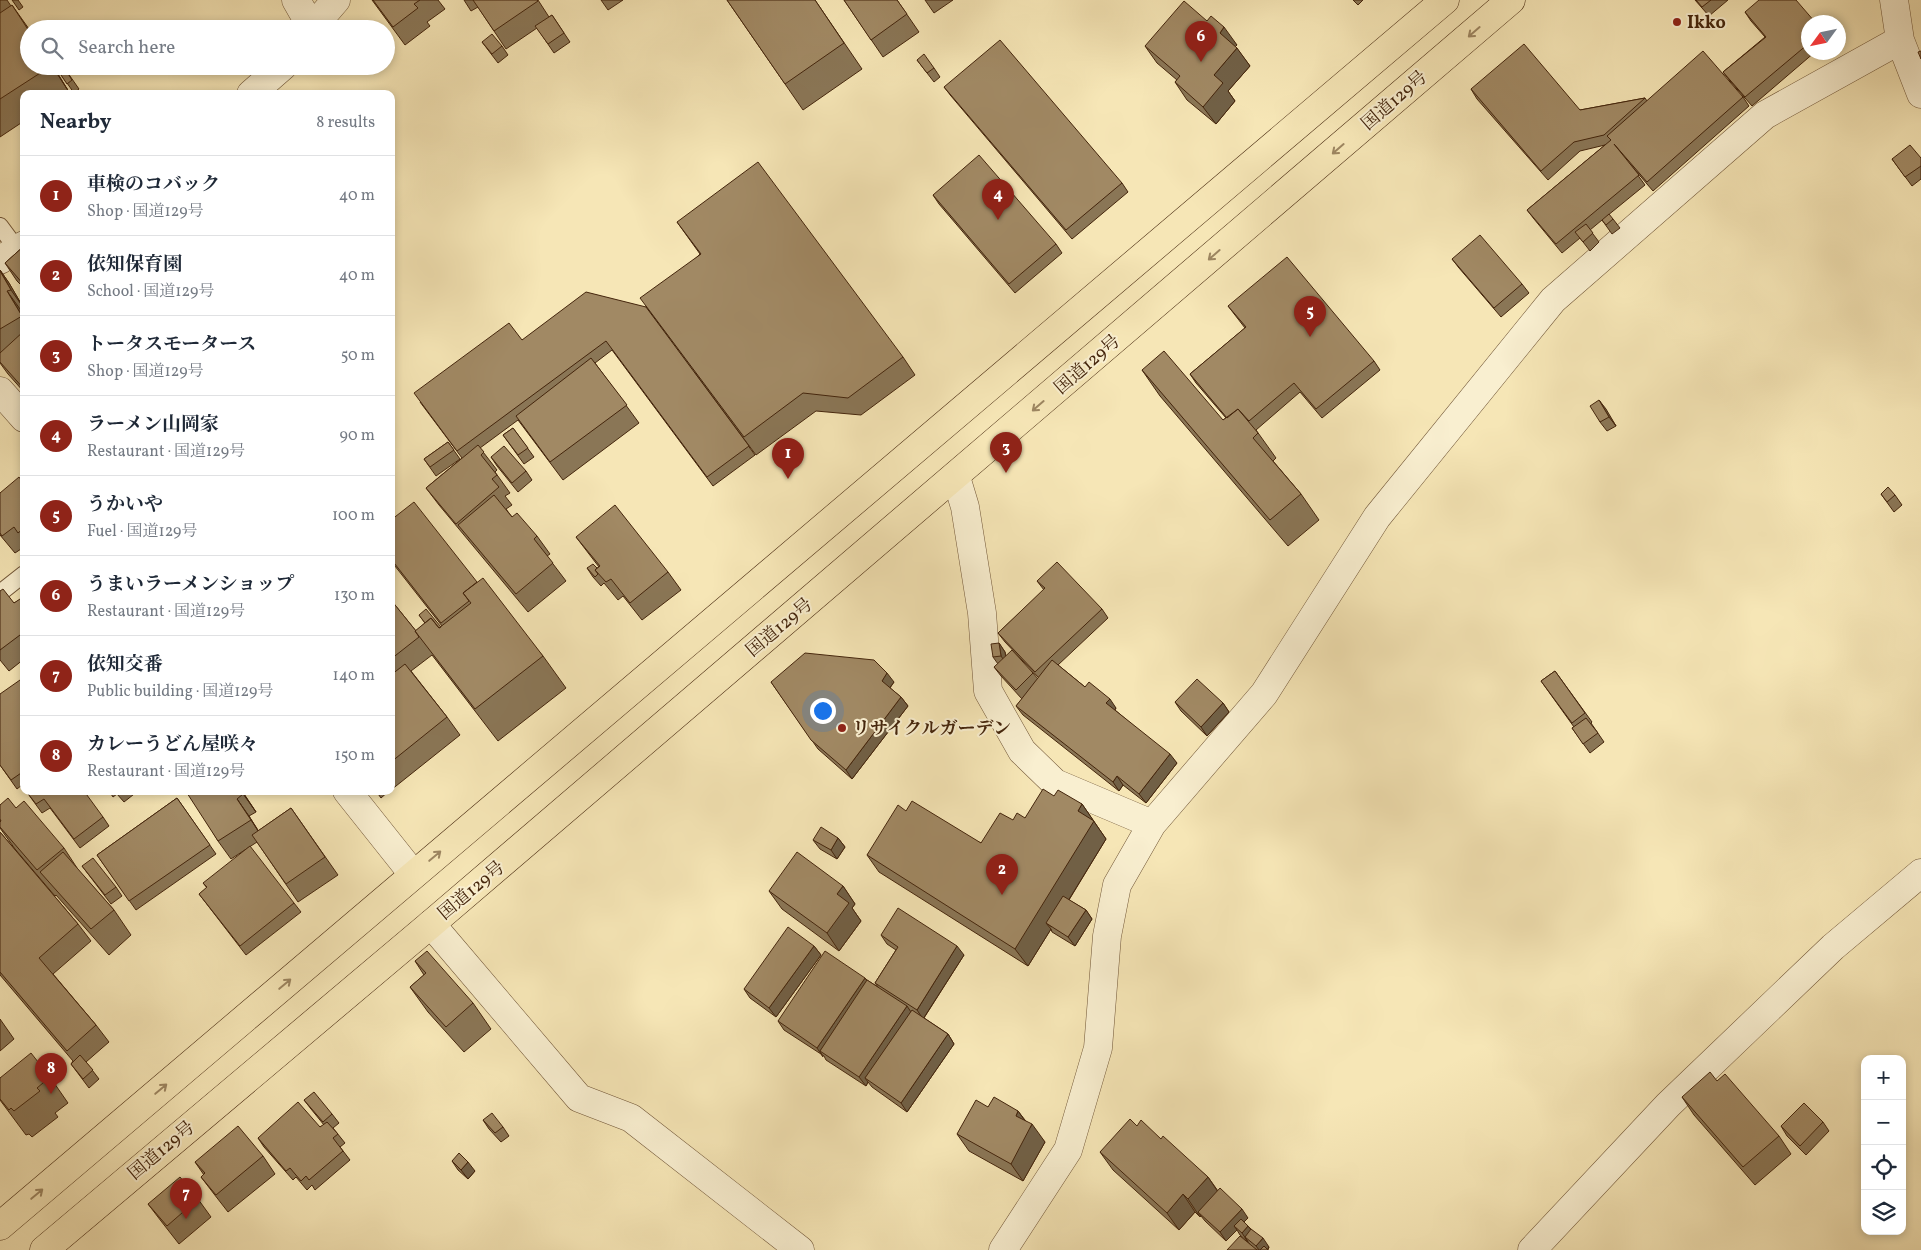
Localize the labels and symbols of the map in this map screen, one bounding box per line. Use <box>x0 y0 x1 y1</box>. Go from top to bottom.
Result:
place label: Ikko <box>1687 11 1726 36</box>
north arrow <box>1801 15 1846 60</box>
marker: Ikko <box>1671 16 1683 28</box>
pin: 6 <box>1185 21 1217 62</box>
one-way arrow <box>1468 26 1481 37</box>
street label: 国道129号 <box>1357 66 1433 137</box>
one-way arrow <box>1331 143 1344 155</box>
pin: 4 <box>982 179 1014 220</box>
one-way arrow <box>1208 249 1221 260</box>
pin: 5 <box>1294 296 1326 337</box>
street label: 国道129号 <box>1050 330 1126 401</box>
one-way arrow <box>1031 400 1044 412</box>
pin: 3 <box>990 432 1022 473</box>
pin: 1 <box>772 438 804 479</box>
street label: 国道129号 <box>741 593 819 663</box>
your location <box>810 698 836 724</box>
place label: リサイクルガーデン <box>852 717 1011 742</box>
marker: リサイクルガーデン <box>836 722 848 734</box>
one-way arrow <box>428 850 441 861</box>
pin: 2 <box>986 854 1018 895</box>
street label: 国道129号 <box>433 856 511 926</box>
one-way arrow <box>278 978 291 989</box>
pin: 8 <box>35 1053 67 1094</box>
one-way arrow <box>154 1083 167 1095</box>
street label: 国道129号 <box>123 1116 201 1186</box>
pin: 7 <box>170 1178 202 1219</box>
one-way arrow <box>30 1189 43 1200</box>

